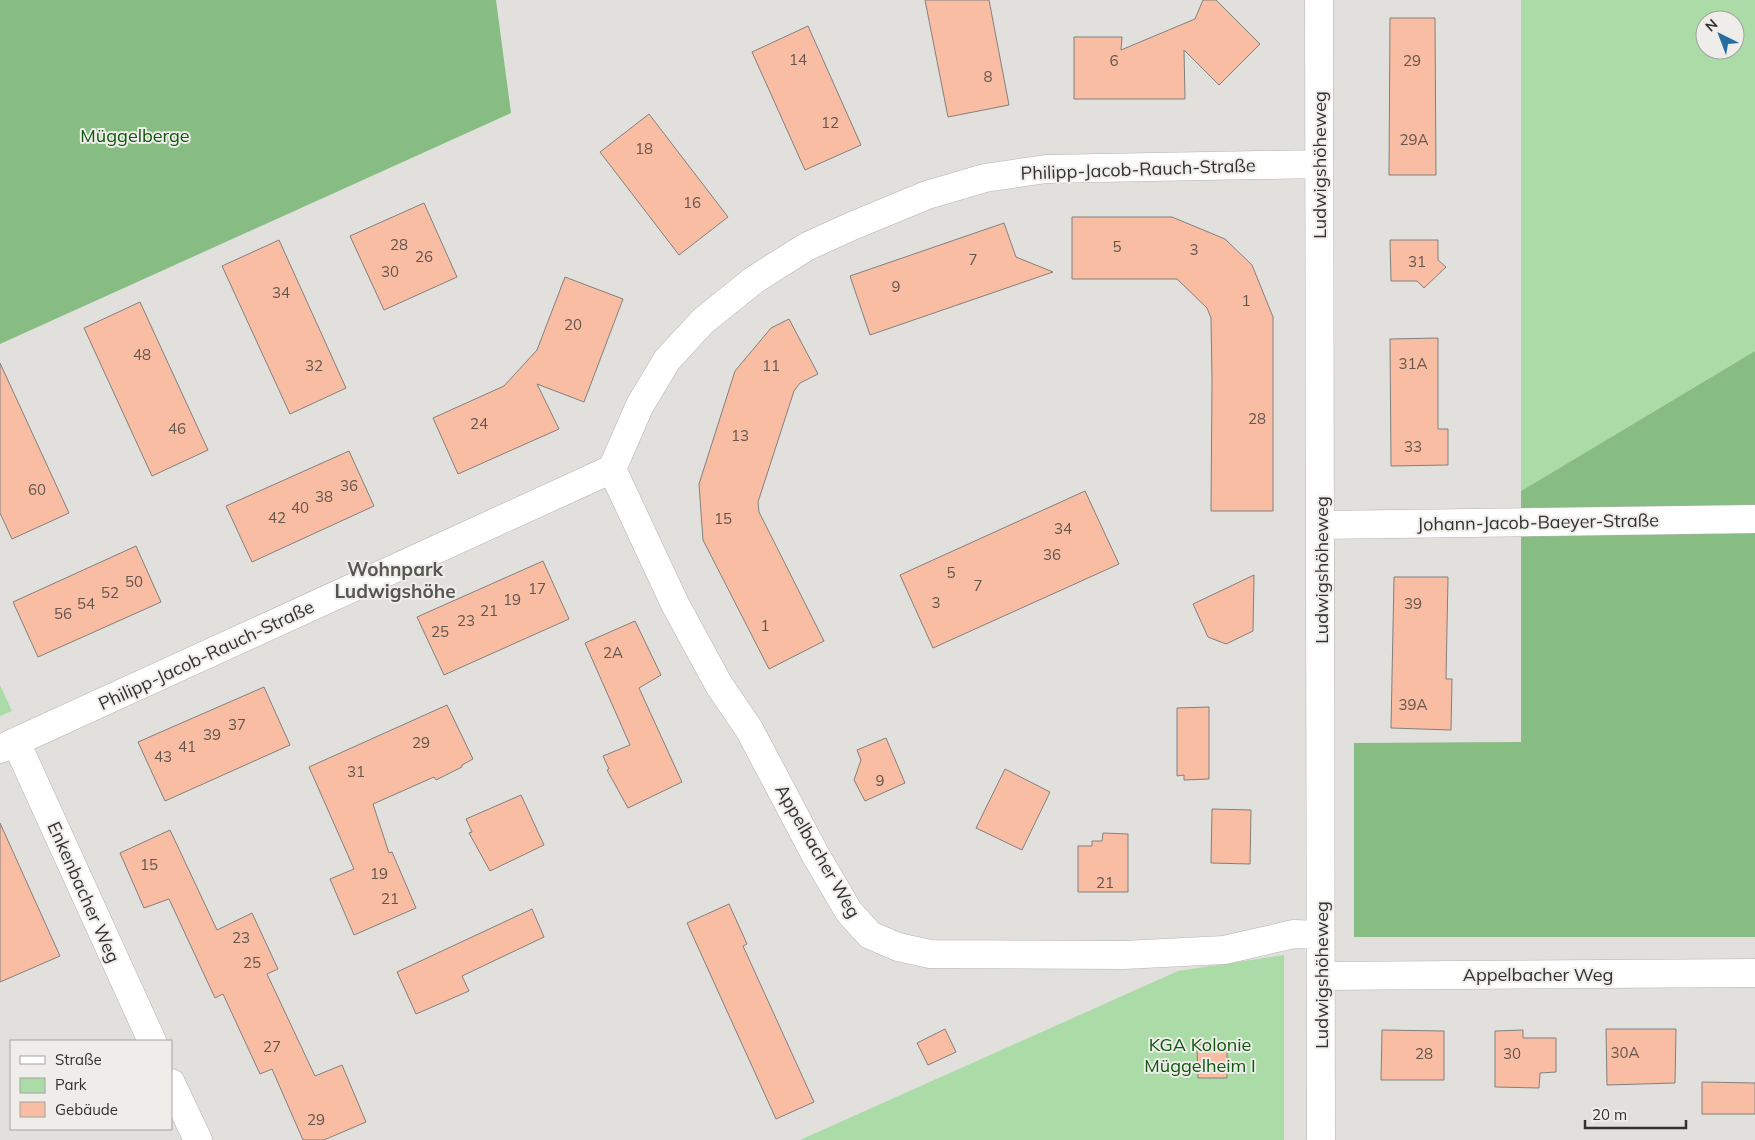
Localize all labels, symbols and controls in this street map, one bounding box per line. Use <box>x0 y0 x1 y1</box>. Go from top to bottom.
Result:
north arrow <box>1695 10 1745 60</box>
text: N <box>1701 15 1721 36</box>
house number: 14 <box>789 50 807 69</box>
house number: 6 <box>1109 51 1119 70</box>
house number: 29 <box>1403 51 1421 70</box>
house number: 8 <box>983 67 993 86</box>
street label: Ludwigshöheweg <box>1308 91 1331 239</box>
house number: 12 <box>821 113 839 132</box>
park label: Müggelberge <box>80 124 190 147</box>
house number: 29A <box>1399 130 1429 149</box>
house number: 18 <box>635 139 653 158</box>
street label: Philipp-Jacob-Rauch-Straße <box>1020 153 1256 185</box>
house number: 16 <box>683 193 701 212</box>
house number: 28 <box>390 235 408 254</box>
house number: 5 <box>1112 237 1122 256</box>
house number: 3 <box>1189 240 1199 259</box>
house number: 26 <box>415 247 433 266</box>
house number: 7 <box>968 250 978 269</box>
house number: 31 <box>1408 252 1426 271</box>
house number: 30 <box>381 262 399 281</box>
house number: 9 <box>891 277 901 296</box>
house number: 34 <box>272 283 290 302</box>
house number: 1 <box>1241 291 1251 310</box>
house number: 20 <box>564 315 582 334</box>
house number: 48 <box>133 345 151 364</box>
house number: 31A <box>1398 354 1428 373</box>
house number: 32 <box>305 356 323 375</box>
house number: 11 <box>762 356 780 375</box>
house number: 28 <box>1248 409 1266 428</box>
house number: 24 <box>470 414 488 433</box>
house number: 46 <box>168 419 186 438</box>
house number: 13 <box>731 426 749 445</box>
house number: 33 <box>1404 437 1422 456</box>
house number: 36 <box>340 476 358 495</box>
house number: 60 <box>28 480 46 499</box>
house number: 38 <box>315 487 333 506</box>
street label: Ludwigshöheweg <box>1310 496 1333 644</box>
house number: 40 <box>291 498 309 517</box>
house number: 42 <box>268 508 286 527</box>
street label: Johann-Jacob-Baeyer-Straße <box>1417 508 1659 536</box>
house number: 15 <box>714 509 732 528</box>
house number: 34 <box>1054 519 1072 538</box>
house number: 36 <box>1043 545 1061 564</box>
district label: Wohnpark Ludwigshöhe <box>334 557 456 603</box>
house number: 5 <box>946 563 956 582</box>
house number: 50 <box>125 572 143 591</box>
house number: 7 <box>973 576 983 595</box>
house number: 17 <box>528 579 546 598</box>
house number: 52 <box>101 583 119 602</box>
house number: 19 <box>503 590 521 609</box>
house number: 3 <box>931 593 941 612</box>
house number: 54 <box>77 594 95 613</box>
house number: 39 <box>1404 594 1422 613</box>
street label: Philipp-Jacob-Rauch-Straße <box>95 595 317 715</box>
house number: 21 <box>480 601 498 620</box>
house number: 56 <box>54 604 72 623</box>
house number: 23 <box>457 611 475 630</box>
house number: 1 <box>760 616 770 635</box>
house number: 25 <box>431 622 449 641</box>
house number: 2A <box>603 643 623 662</box>
house number: 39A <box>1398 695 1428 714</box>
house number: 37 <box>228 715 246 734</box>
house number: 39 <box>203 725 221 744</box>
house number: 29 <box>412 733 430 752</box>
house number: 41 <box>178 737 196 756</box>
house number: 43 <box>154 747 172 766</box>
house number: 31 <box>347 762 365 781</box>
house number: 9 <box>875 771 885 790</box>
street label: Appelbacher Weg <box>770 780 866 922</box>
street label: Enkenbacher Weg <box>43 818 125 966</box>
house number: 15 <box>140 855 158 874</box>
house number: 19 <box>370 864 388 883</box>
house number: 21 <box>1096 873 1114 892</box>
house number: 21 <box>381 889 399 908</box>
street label: Ludwigshöheweg <box>1310 901 1333 1049</box>
house number: 23 <box>232 928 250 947</box>
house number: 25 <box>243 953 261 972</box>
street label: Appelbacher Weg <box>1463 963 1613 986</box>
park label: KGA Kolonie Müggelheim I <box>1144 1033 1256 1077</box>
house number: 27 <box>263 1037 281 1056</box>
legend <box>10 1040 172 1130</box>
house number: 30A <box>1610 1043 1640 1062</box>
house number: 28 <box>1415 1044 1433 1063</box>
house number: 30 <box>1503 1044 1521 1063</box>
text: Straße <box>55 1050 102 1069</box>
text: Park <box>55 1075 87 1094</box>
scale bar <box>1585 1098 1686 1130</box>
text: Gebäude <box>55 1100 118 1119</box>
text: 20 m <box>1592 1105 1627 1124</box>
house number: 29 <box>307 1110 325 1129</box>

